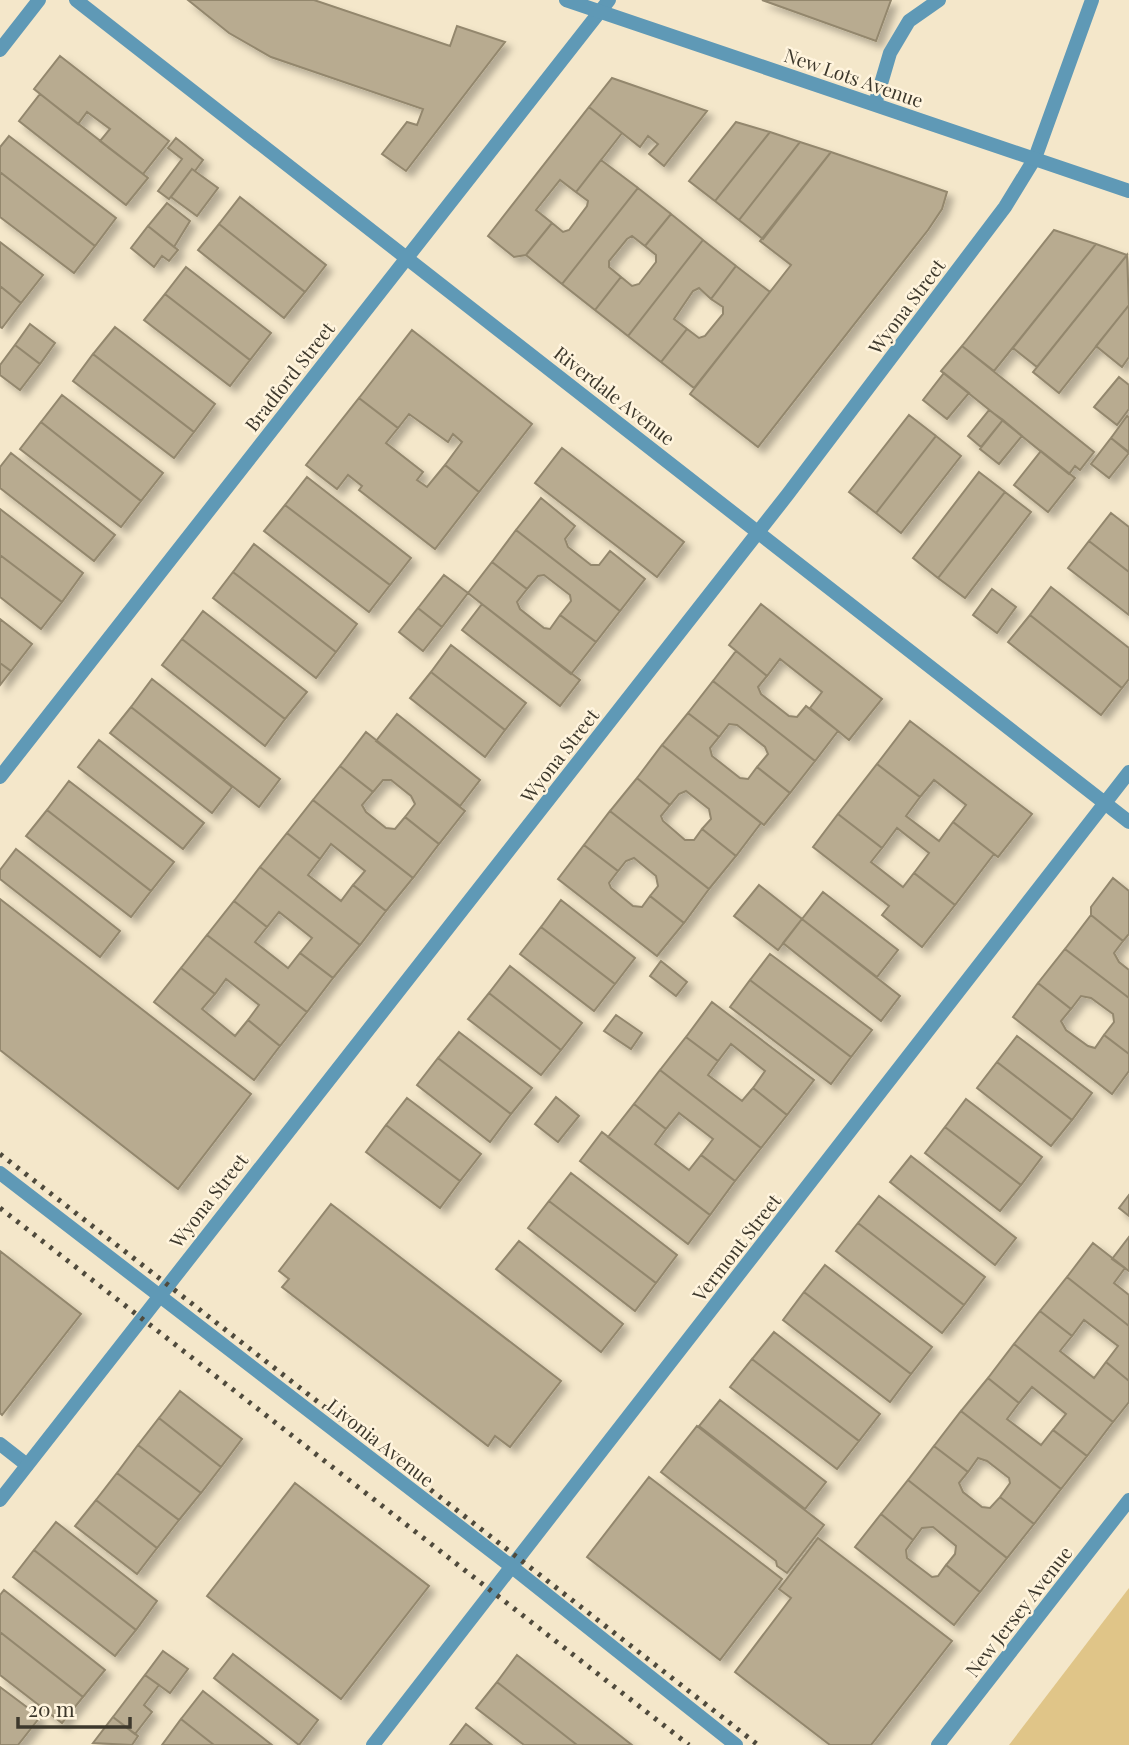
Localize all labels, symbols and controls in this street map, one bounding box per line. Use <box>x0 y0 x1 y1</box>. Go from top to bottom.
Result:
street label: New Lots Avenue <box>781 41 927 113</box>
street label: Wyona Street <box>861 253 951 360</box>
street label: Bradford Street <box>238 316 340 436</box>
street label: Riverdale Avenue <box>549 340 681 450</box>
street label: Wyona Street <box>513 702 604 808</box>
street label: Wyona Street <box>162 1147 253 1253</box>
street label: Vermont Street <box>685 1188 786 1307</box>
street label: Livonia Avenue <box>322 1392 440 1492</box>
street label: New Jersey Avenue <box>959 1540 1077 1682</box>
scale bar <box>18 1686 130 1730</box>
text: 20 m <box>28 1694 75 1722</box>

